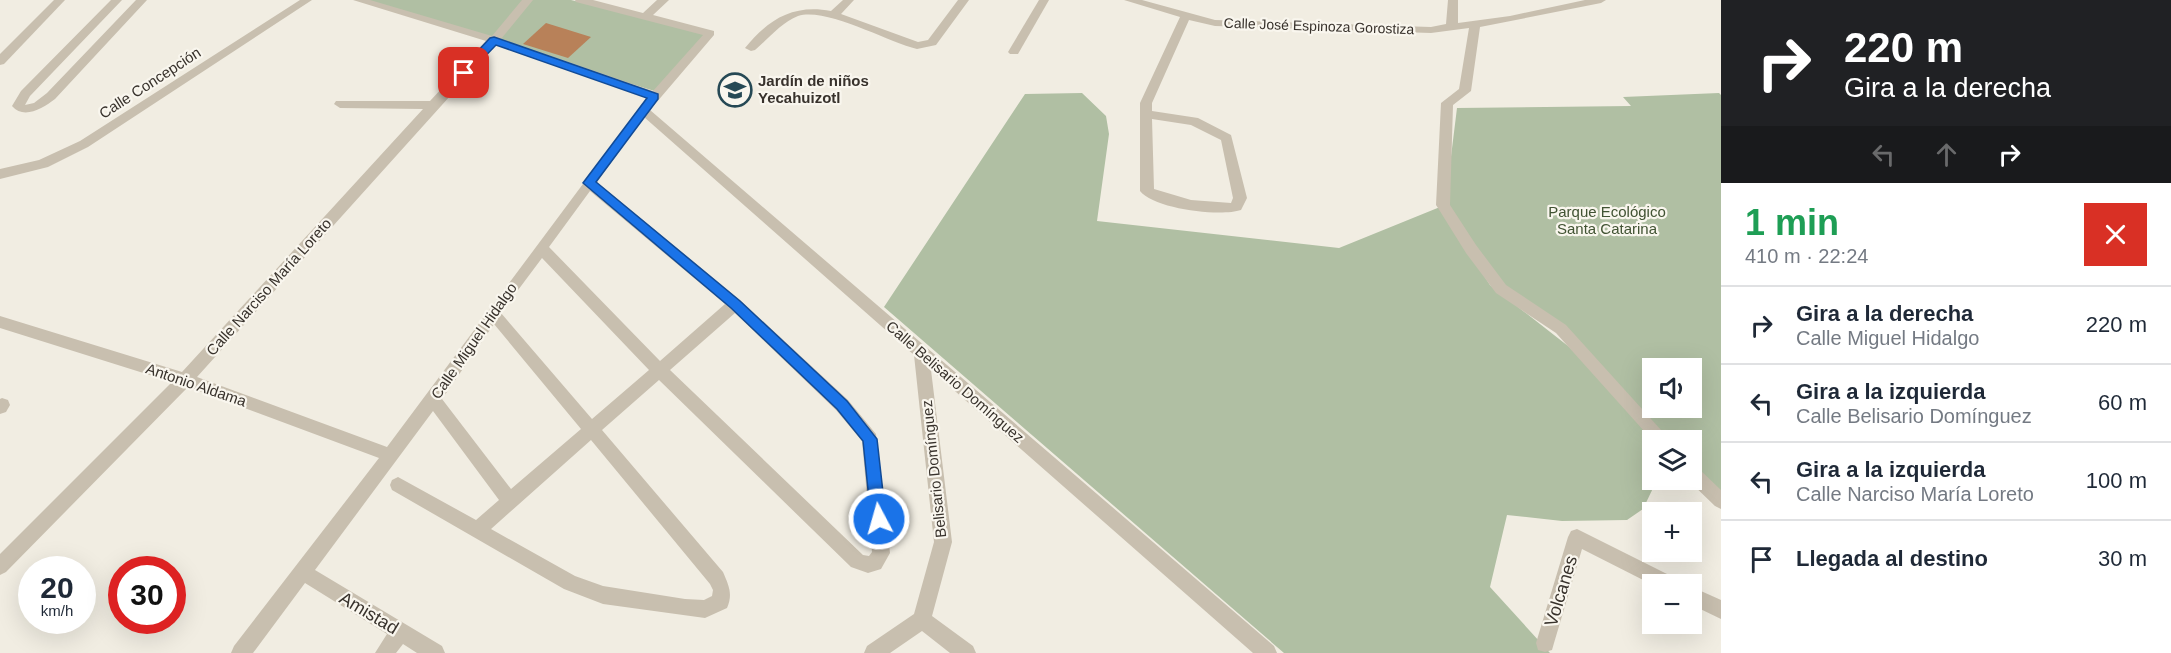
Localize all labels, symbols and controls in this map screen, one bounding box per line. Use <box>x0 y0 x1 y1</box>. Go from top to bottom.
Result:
street label: Calle José Espinoza Gorostiza <box>1223 15 1415 37</box>
icon: right <box>1745 24 1823 102</box>
text: 220 m <box>1844 24 1963 71</box>
street label: Calle Concepción <box>96 43 204 122</box>
pin <box>438 47 489 98</box>
icon: arrive <box>447 56 480 89</box>
school or university icon: Jardín de niños Yecahuizotl <box>717 72 753 108</box>
place label: Jardín de niños Yecahuizotl <box>758 72 869 106</box>
text: Gira a la derecha <box>1844 73 2051 103</box>
icon: left <box>1867 138 1900 171</box>
icon: ahead <box>1930 138 1963 171</box>
icon: right <box>1993 138 2026 171</box>
text: 1 min <box>1745 202 1839 243</box>
park label: Parque Ecológico Santa Catarina <box>1548 203 1666 237</box>
button: close <box>2084 203 2147 266</box>
street label: Calle Narciso María Loreto <box>203 215 335 359</box>
text: 410 m · 22:24 <box>1745 245 1868 267</box>
street label: Calle Miguel Hidalgo <box>427 279 520 402</box>
text: Gira a la derecha <box>1796 301 1973 326</box>
icon: right <box>1745 309 1778 342</box>
text: 220 m <box>2086 312 2147 337</box>
street label: Calle Belisario Domínguez <box>883 317 1028 446</box>
text: Calle Miguel Hidalgo <box>1796 327 1979 349</box>
map controls <box>1642 358 1702 634</box>
button: sound <box>1642 358 1702 418</box>
street label: Antonio Aldama <box>144 359 249 410</box>
text: Gira a la izquierda <box>1796 379 1986 404</box>
icon: left <box>1745 387 1778 420</box>
text: 60 m <box>2098 390 2147 415</box>
street label: Belisario Domínguez <box>918 399 949 539</box>
text: Calle Belisario Domínguez <box>1796 405 2032 427</box>
button: layers <box>1642 430 1702 490</box>
text: Gira a la izquierda <box>1796 457 1986 482</box>
icon: left <box>1745 465 1778 498</box>
text: 100 m <box>2086 468 2147 493</box>
text: Calle Narciso María Loreto <box>1796 483 2034 505</box>
position arrow <box>847 487 911 551</box>
button: + <box>1642 502 1702 562</box>
icon: arrive <box>1745 543 1778 576</box>
text: Llegada al destino <box>1796 546 1988 571</box>
text: 30 m <box>2098 546 2147 571</box>
street label: Volcanes <box>1541 553 1581 629</box>
speed limit sign: 30 <box>108 556 186 634</box>
text: 20 <box>40 571 74 604</box>
button: − <box>1642 574 1702 634</box>
street label: Amistad <box>336 588 402 638</box>
text: km/h <box>41 602 73 619</box>

